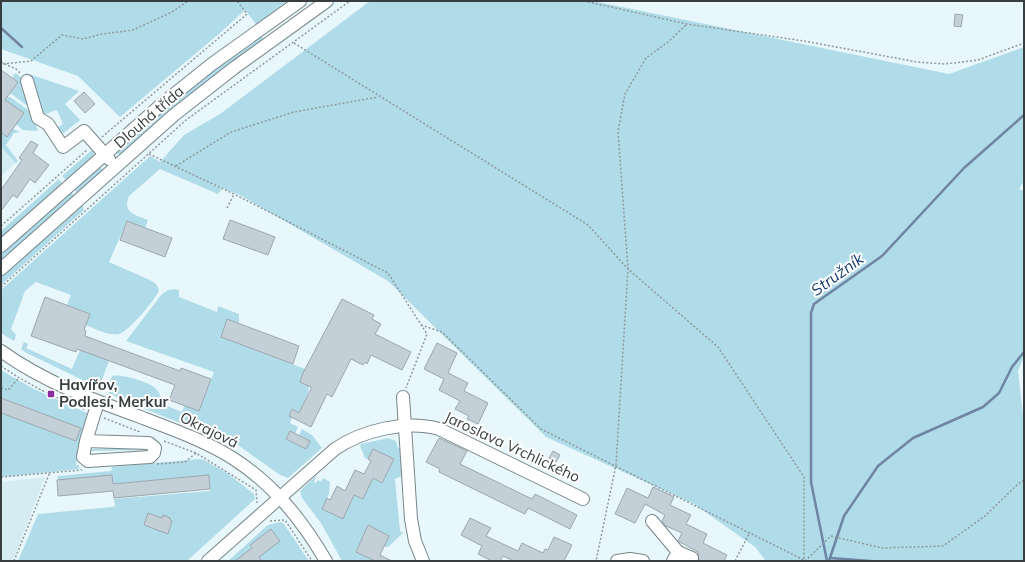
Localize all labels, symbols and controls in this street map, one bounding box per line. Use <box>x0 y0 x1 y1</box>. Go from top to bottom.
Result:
street label: Dlouhá třída <box>110 81 187 152</box>
water label: Stružník <box>807 248 868 300</box>
place label: Havířov, Podlesí, Merkur <box>59 375 169 411</box>
marker: Havířov, Podlesí, Merkur <box>46 389 56 399</box>
street label: Okrajová <box>177 407 242 452</box>
street label: Jaroslava Vrchlického <box>441 407 583 486</box>

